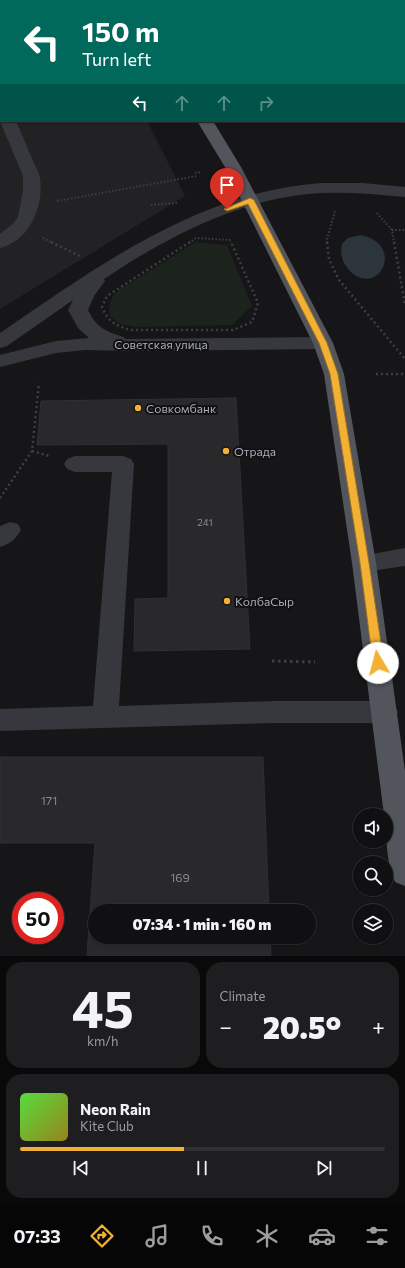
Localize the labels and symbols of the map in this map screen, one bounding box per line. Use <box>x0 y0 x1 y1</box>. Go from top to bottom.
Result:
pin <box>210 168 244 209</box>
street label: Советская улица <box>114 337 208 351</box>
place label: Совкомбанк <box>146 401 217 415</box>
marker: Совкомбанк <box>133 403 143 413</box>
place label: Отрада <box>234 444 276 458</box>
marker: Отрада <box>221 446 231 456</box>
house number: 241 <box>197 516 213 528</box>
place label: КолбаСыр <box>235 594 294 608</box>
marker: КолбаСыр <box>222 596 232 606</box>
position arrow <box>357 642 399 684</box>
house number: 171 <box>41 793 57 807</box>
house number: 169 <box>170 870 190 884</box>
speed limit sign: 50 <box>12 892 64 944</box>

